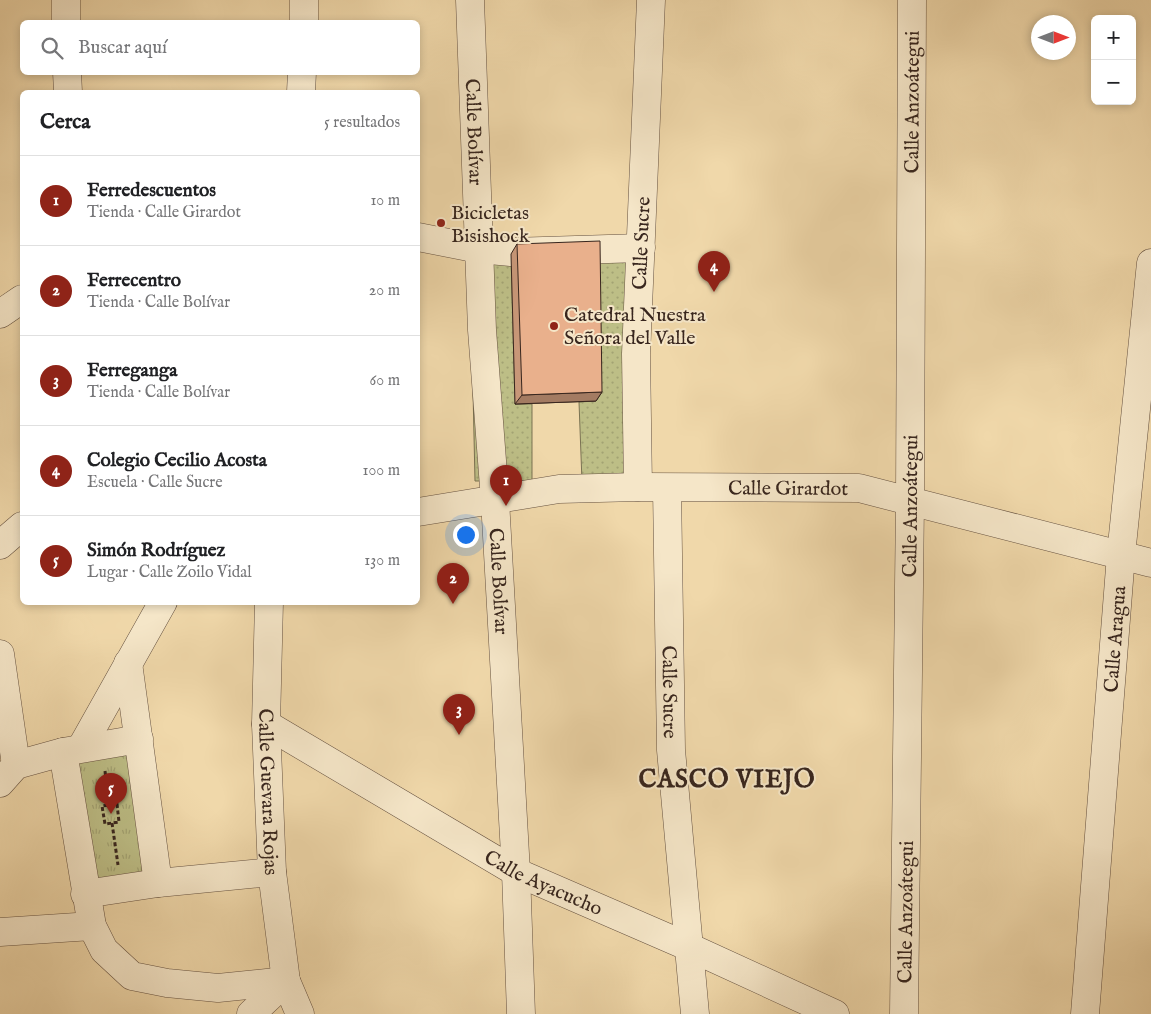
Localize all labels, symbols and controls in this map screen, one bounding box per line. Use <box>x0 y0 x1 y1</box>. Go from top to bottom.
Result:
north arrow <box>1031 15 1076 60</box>
map controls <box>1091 15 1136 105</box>
button: + <box>1091 15 1136 60</box>
search box <box>20 20 420 75</box>
street label: Calle Anzoátegui <box>900 31 926 174</box>
icon: search <box>38 34 66 62</box>
text: Buscar aquí <box>78 36 167 60</box>
button: − <box>1091 60 1136 105</box>
street label: Calle Bolívar <box>459 78 488 186</box>
text: Cerca <box>40 109 90 136</box>
text: 5 resultados <box>324 113 400 133</box>
text: Ferredescuentos <box>87 179 216 203</box>
text: 1 <box>53 191 59 211</box>
text: 10 m <box>370 191 400 211</box>
street label: Calle Sucre <box>628 196 657 290</box>
place label: Bicicletas Bisishock <box>451 201 530 249</box>
text: Tienda · Calle Girardot <box>87 203 241 223</box>
marker: Bicicletas Bisishock <box>435 217 447 229</box>
pin: 4 <box>698 251 730 292</box>
text: Ferrecentro <box>87 269 181 293</box>
text: 2 <box>52 281 60 301</box>
text: 20 m <box>369 281 400 301</box>
text: Tienda · Calle Bolívar <box>87 293 230 313</box>
place label: Catedral Nuestra Señora del Valle <box>564 303 706 351</box>
marker: Catedral Nuestra Señora del Valle <box>548 320 560 332</box>
text: Ferreganga <box>87 359 177 383</box>
text: 3 <box>53 371 59 391</box>
text: 60 m <box>370 371 400 391</box>
text: Tienda · Calle Bolívar <box>87 383 230 403</box>
street label: Calle Anzoátegui <box>898 435 924 578</box>
text: Colegio Cecilio Acosta <box>87 449 267 473</box>
text: 4 <box>52 461 60 481</box>
text: 100 m <box>363 461 400 481</box>
pin: 1 <box>490 465 522 506</box>
text: Escuela · Calle Sucre <box>87 473 223 493</box>
street label: Calle Girardot <box>728 476 848 502</box>
your location <box>453 522 479 548</box>
street label: Calle Bolívar <box>483 527 514 636</box>
text: Simón Rodríguez <box>87 539 225 563</box>
text: 5 <box>53 551 59 571</box>
text: 130 m <box>364 551 400 571</box>
text: Lugar · Calle Zoilo Vidal <box>87 563 252 583</box>
pin: 2 <box>437 563 469 604</box>
street label: Calle Aragua <box>1099 585 1133 693</box>
street label: Calle Sucre <box>655 645 682 739</box>
pin: 3 <box>443 694 475 735</box>
street label: Calle Guevara Rojas <box>252 708 283 876</box>
district label: CASCO VIEJO <box>638 764 816 796</box>
pin: 5 <box>95 773 127 814</box>
street label: Calle Anzoátegui <box>893 840 920 984</box>
street label: Calle Ayacucho <box>479 845 606 922</box>

